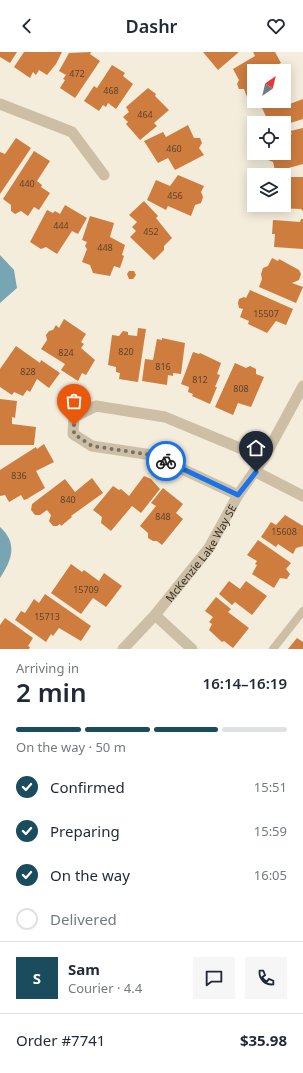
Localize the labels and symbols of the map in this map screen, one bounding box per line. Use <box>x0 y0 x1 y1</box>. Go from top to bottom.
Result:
north arrow <box>247 64 291 108</box>
house number: 472 <box>69 67 85 80</box>
house number: 468 <box>103 84 119 97</box>
house number: 464 <box>137 108 153 121</box>
house number: 460 <box>166 142 182 155</box>
house number: 440 <box>19 177 35 190</box>
house number: 456 <box>167 189 183 202</box>
house number: 444 <box>53 219 69 232</box>
house number: 452 <box>143 225 159 238</box>
house number: 448 <box>97 241 113 254</box>
house number: 15507 <box>253 307 279 320</box>
house number: 820 <box>118 345 134 358</box>
house number: 824 <box>58 346 74 359</box>
house number: 816 <box>155 360 171 373</box>
house number: 828 <box>20 365 36 378</box>
house number: 812 <box>192 373 208 386</box>
house number: 808 <box>233 382 249 395</box>
pin <box>57 384 91 425</box>
pin <box>239 431 273 472</box>
courier <box>146 441 186 481</box>
house number: 836 <box>11 469 27 482</box>
house number: 840 <box>60 493 76 506</box>
street label: McKenzie Lake Way SE <box>161 501 239 605</box>
house number: 848 <box>155 510 171 523</box>
house number: 15608 <box>271 525 297 538</box>
house number: 15709 <box>73 583 99 596</box>
house number: 15713 <box>34 610 60 623</box>

